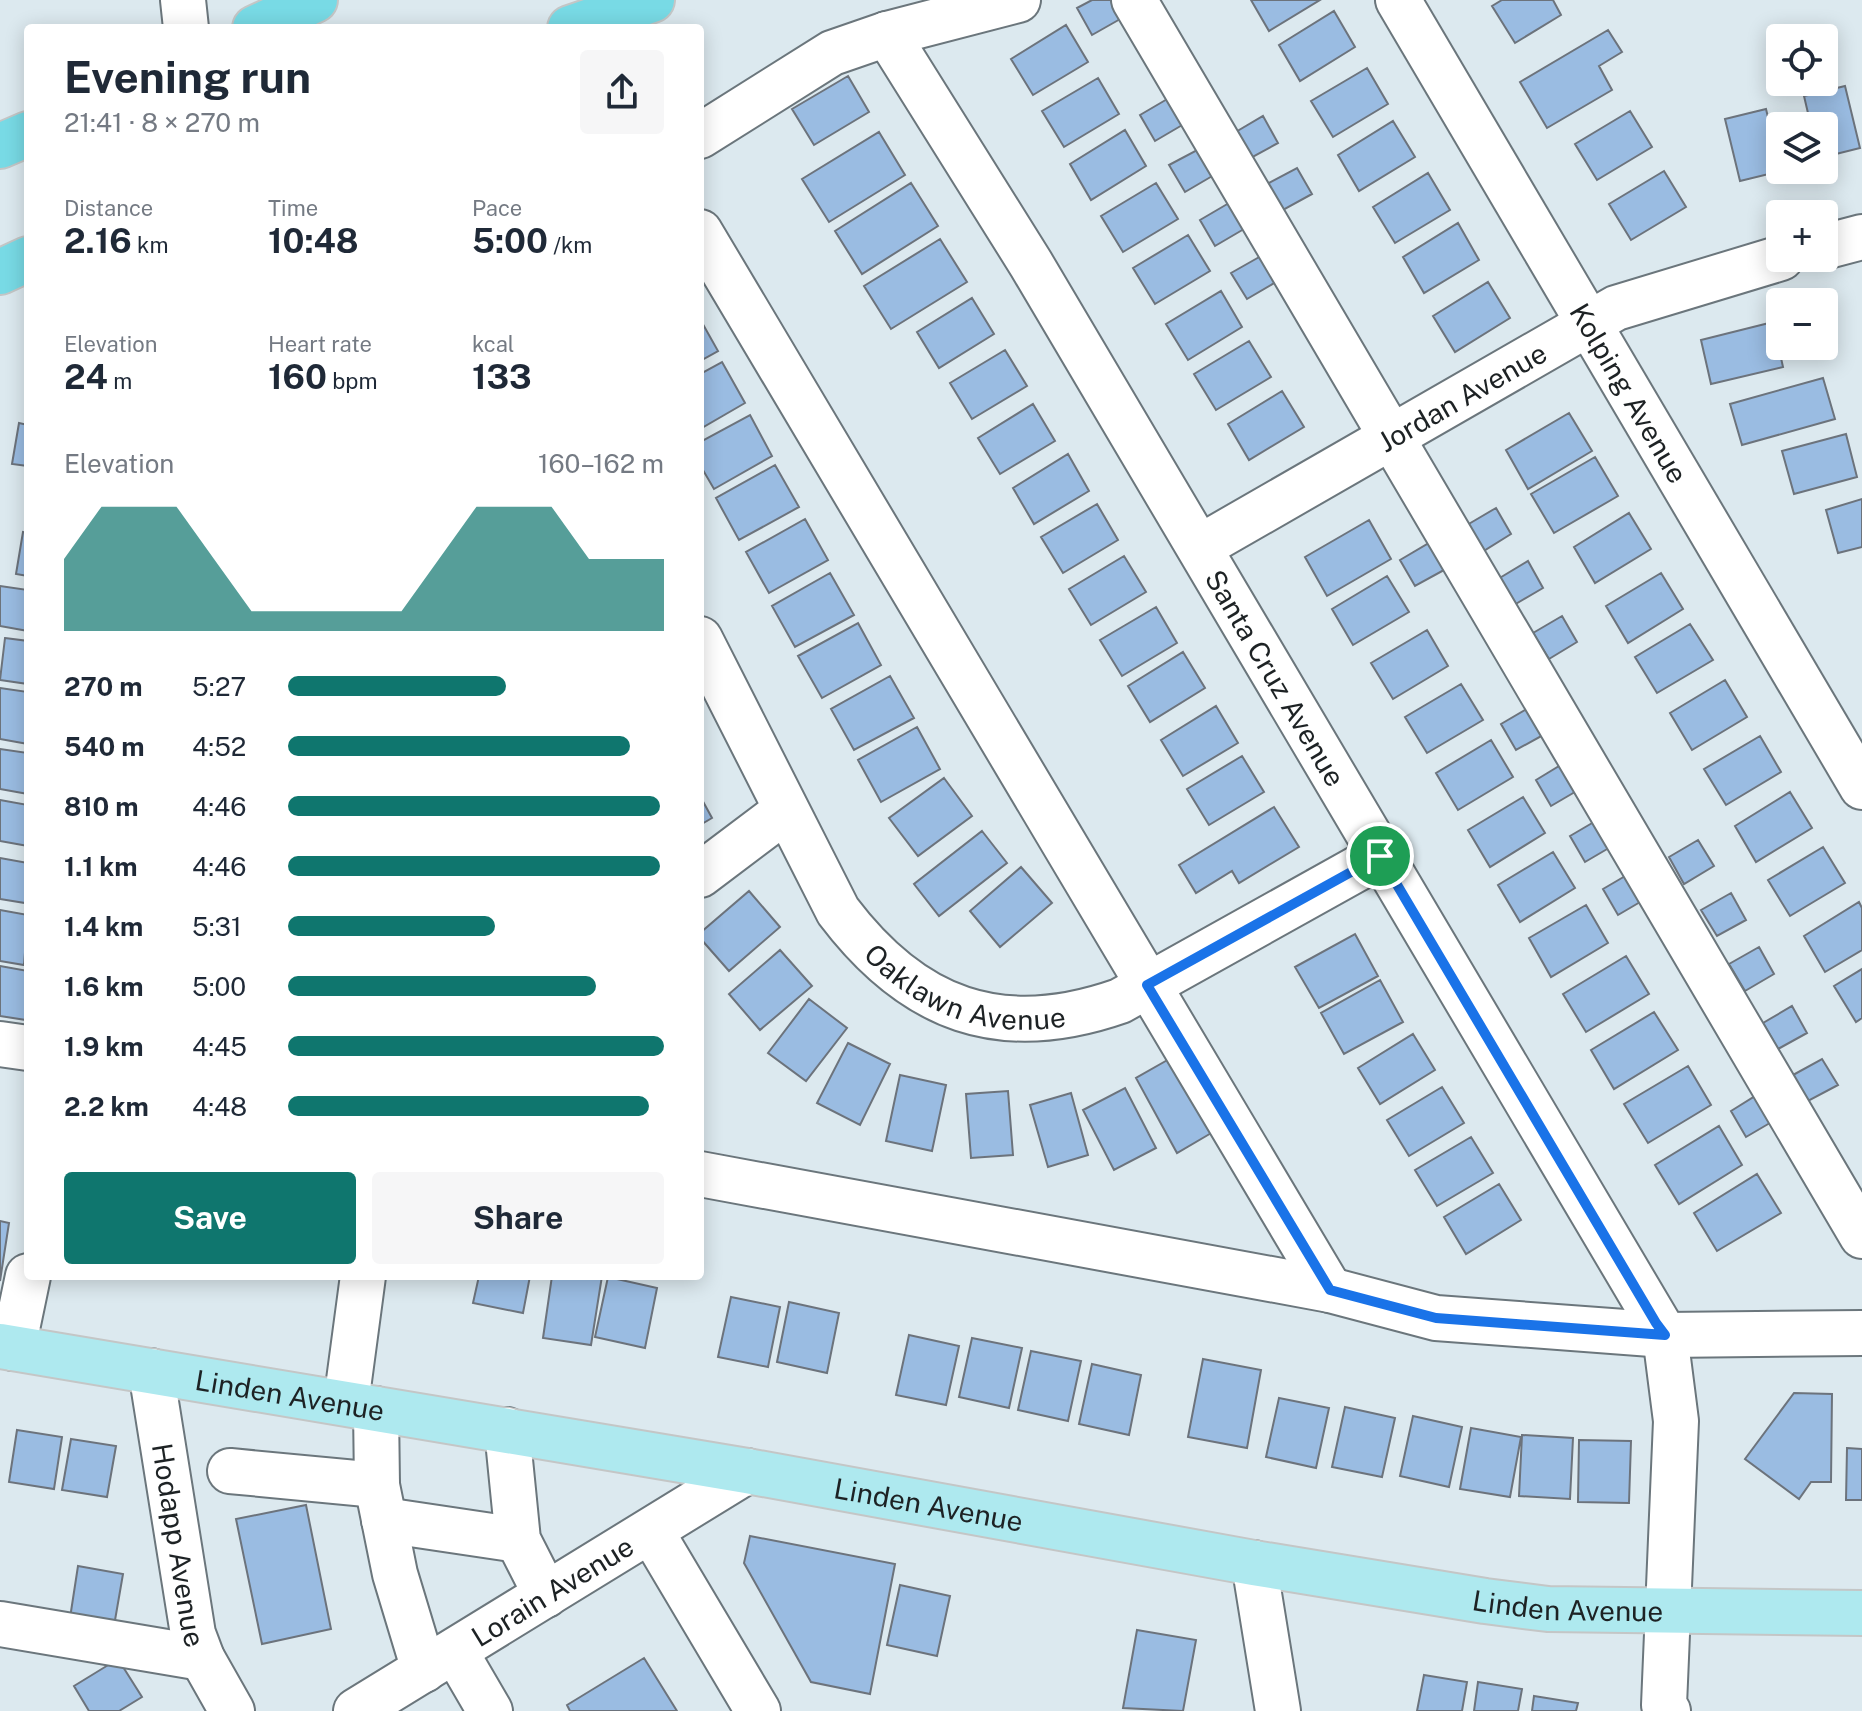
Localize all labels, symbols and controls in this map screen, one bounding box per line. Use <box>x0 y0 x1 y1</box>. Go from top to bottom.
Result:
map controls <box>1766 24 1838 360</box>
button: locate <box>1766 24 1838 96</box>
button: share <box>580 50 664 134</box>
text: Evening run <box>64 51 311 103</box>
text: 21:41 · 8 × 270 m <box>64 107 260 138</box>
button: layers <box>1766 112 1838 184</box>
text: Distance <box>64 195 153 221</box>
text: Time <box>268 195 318 221</box>
text: Pace <box>472 195 522 221</box>
button: + <box>1766 200 1838 272</box>
text: 2.16 <box>64 221 132 261</box>
text: 10:48 <box>268 221 359 261</box>
text: 5:00 <box>472 221 548 261</box>
text: km <box>132 232 169 258</box>
text: /km <box>548 232 592 258</box>
button: − <box>1766 288 1838 360</box>
street label: Kolping Avenue <box>1564 297 1695 489</box>
text: Elevation <box>64 331 157 357</box>
text: Heart rate <box>268 331 372 357</box>
text: kcal <box>472 331 514 357</box>
street label: Jordan Avenue <box>1372 335 1552 458</box>
text: 24 <box>64 357 108 397</box>
text: 160 <box>268 357 327 397</box>
text: 133 <box>472 357 532 397</box>
text: m <box>108 368 132 394</box>
text: bpm <box>327 368 377 394</box>
text: Elevation <box>64 448 174 479</box>
text: 160–162 m <box>538 448 664 479</box>
street label: Santa Cruz Avenue <box>1199 563 1353 792</box>
text: 270 m <box>64 671 142 702</box>
text: 5:27 <box>192 671 246 702</box>
text: 540 m <box>64 731 145 762</box>
text: 4:52 <box>192 731 246 762</box>
text: 810 m <box>64 791 138 822</box>
text: 4:46 <box>192 791 247 822</box>
pin <box>1346 822 1414 890</box>
icon: arrive <box>1358 834 1402 878</box>
text: 1.1 km <box>64 851 137 882</box>
text: 4:46 <box>192 851 247 882</box>
text: 1.4 km <box>64 911 143 942</box>
text: 5:31 <box>192 911 241 942</box>
street label: Oaklawn Avenue <box>858 937 1068 1035</box>
text: 1.6 km <box>64 971 144 1002</box>
text: 5:00 <box>192 971 246 1002</box>
text: 1.9 km <box>64 1031 143 1062</box>
text: 4:45 <box>192 1031 247 1062</box>
text: 2.2 km <box>64 1091 149 1122</box>
text: 4:48 <box>192 1091 247 1122</box>
button: Save <box>64 1172 356 1264</box>
button: Share <box>372 1172 664 1264</box>
street label: Linden Avenue <box>193 1362 387 1427</box>
street label: Hodapp Avenue <box>146 1441 213 1651</box>
street label: Linden Avenue <box>832 1471 1026 1537</box>
street label: Lorain Avenue <box>465 1529 639 1653</box>
street label: Linden Avenue <box>1470 1583 1664 1627</box>

